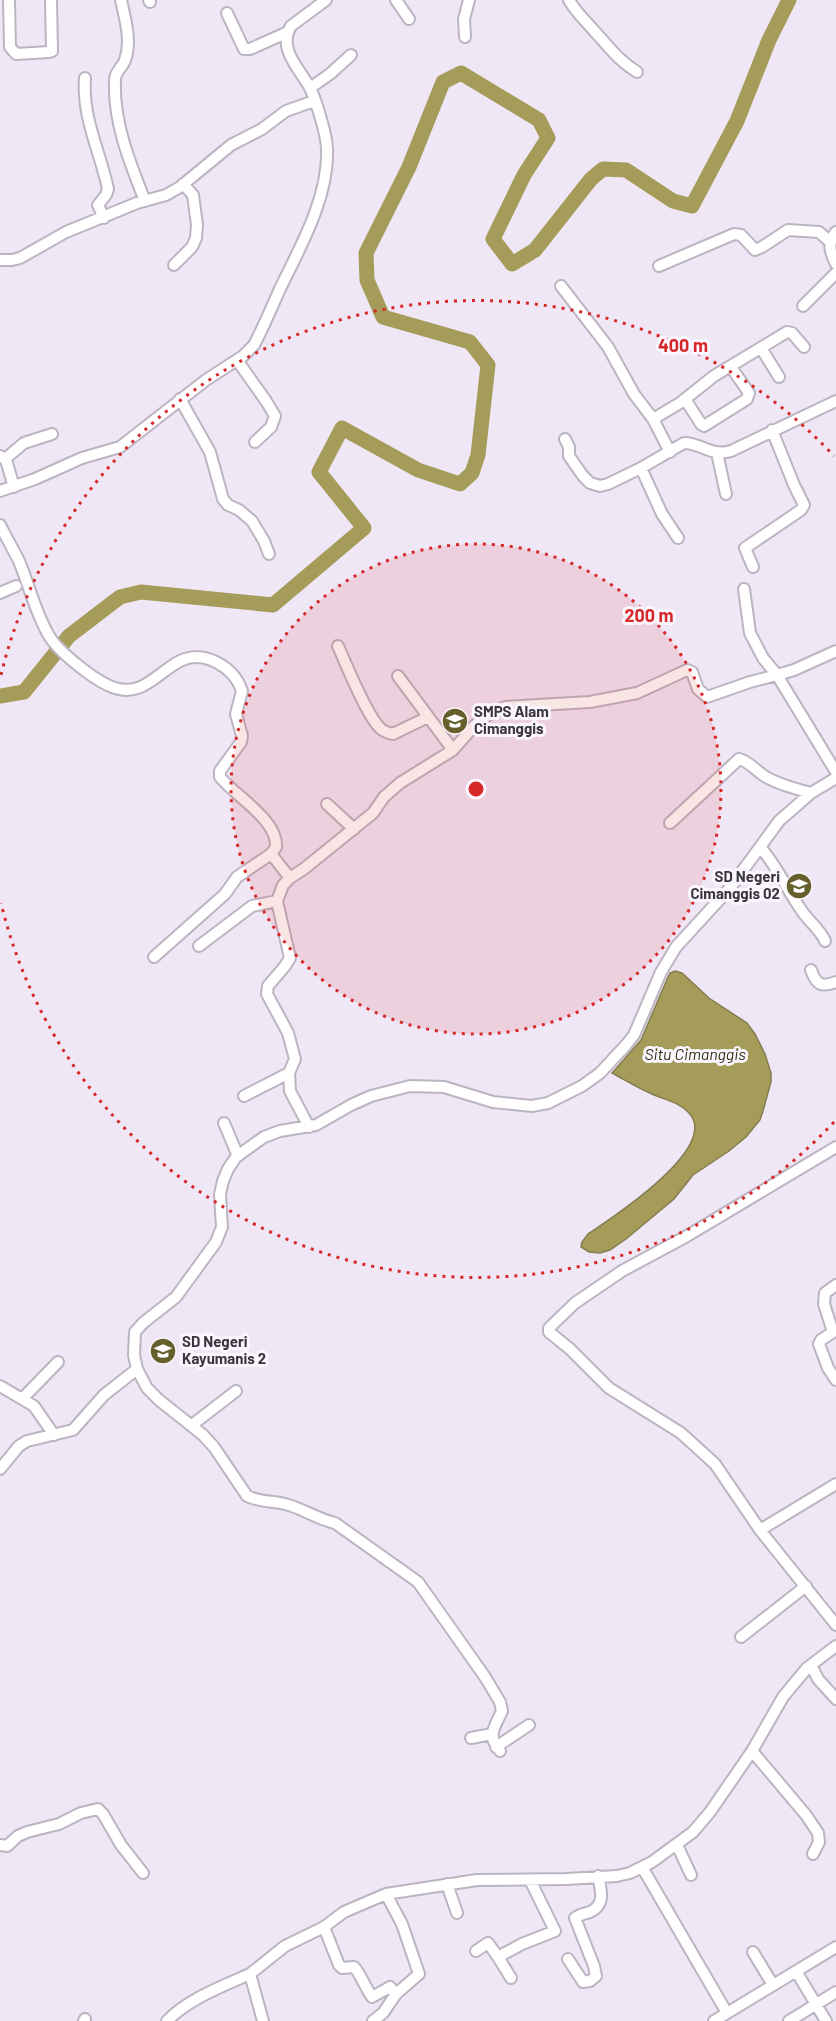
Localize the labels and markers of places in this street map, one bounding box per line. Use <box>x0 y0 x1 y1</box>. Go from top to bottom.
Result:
place label: SMPS Alam Cimanggis <box>474 702 549 737</box>
school or university icon: SMPS Alam Cimanggis <box>440 706 470 736</box>
centre of rings <box>466 779 486 799</box>
place label: SD Negeri Cimanggis 02 <box>690 867 780 902</box>
school or university icon: SD Negeri Cimanggis 02 <box>784 871 814 901</box>
place label: SD Negeri Kayumanis 2 <box>182 1332 266 1367</box>
school or university icon: SD Negeri Kayumanis 2 <box>148 1336 178 1366</box>

